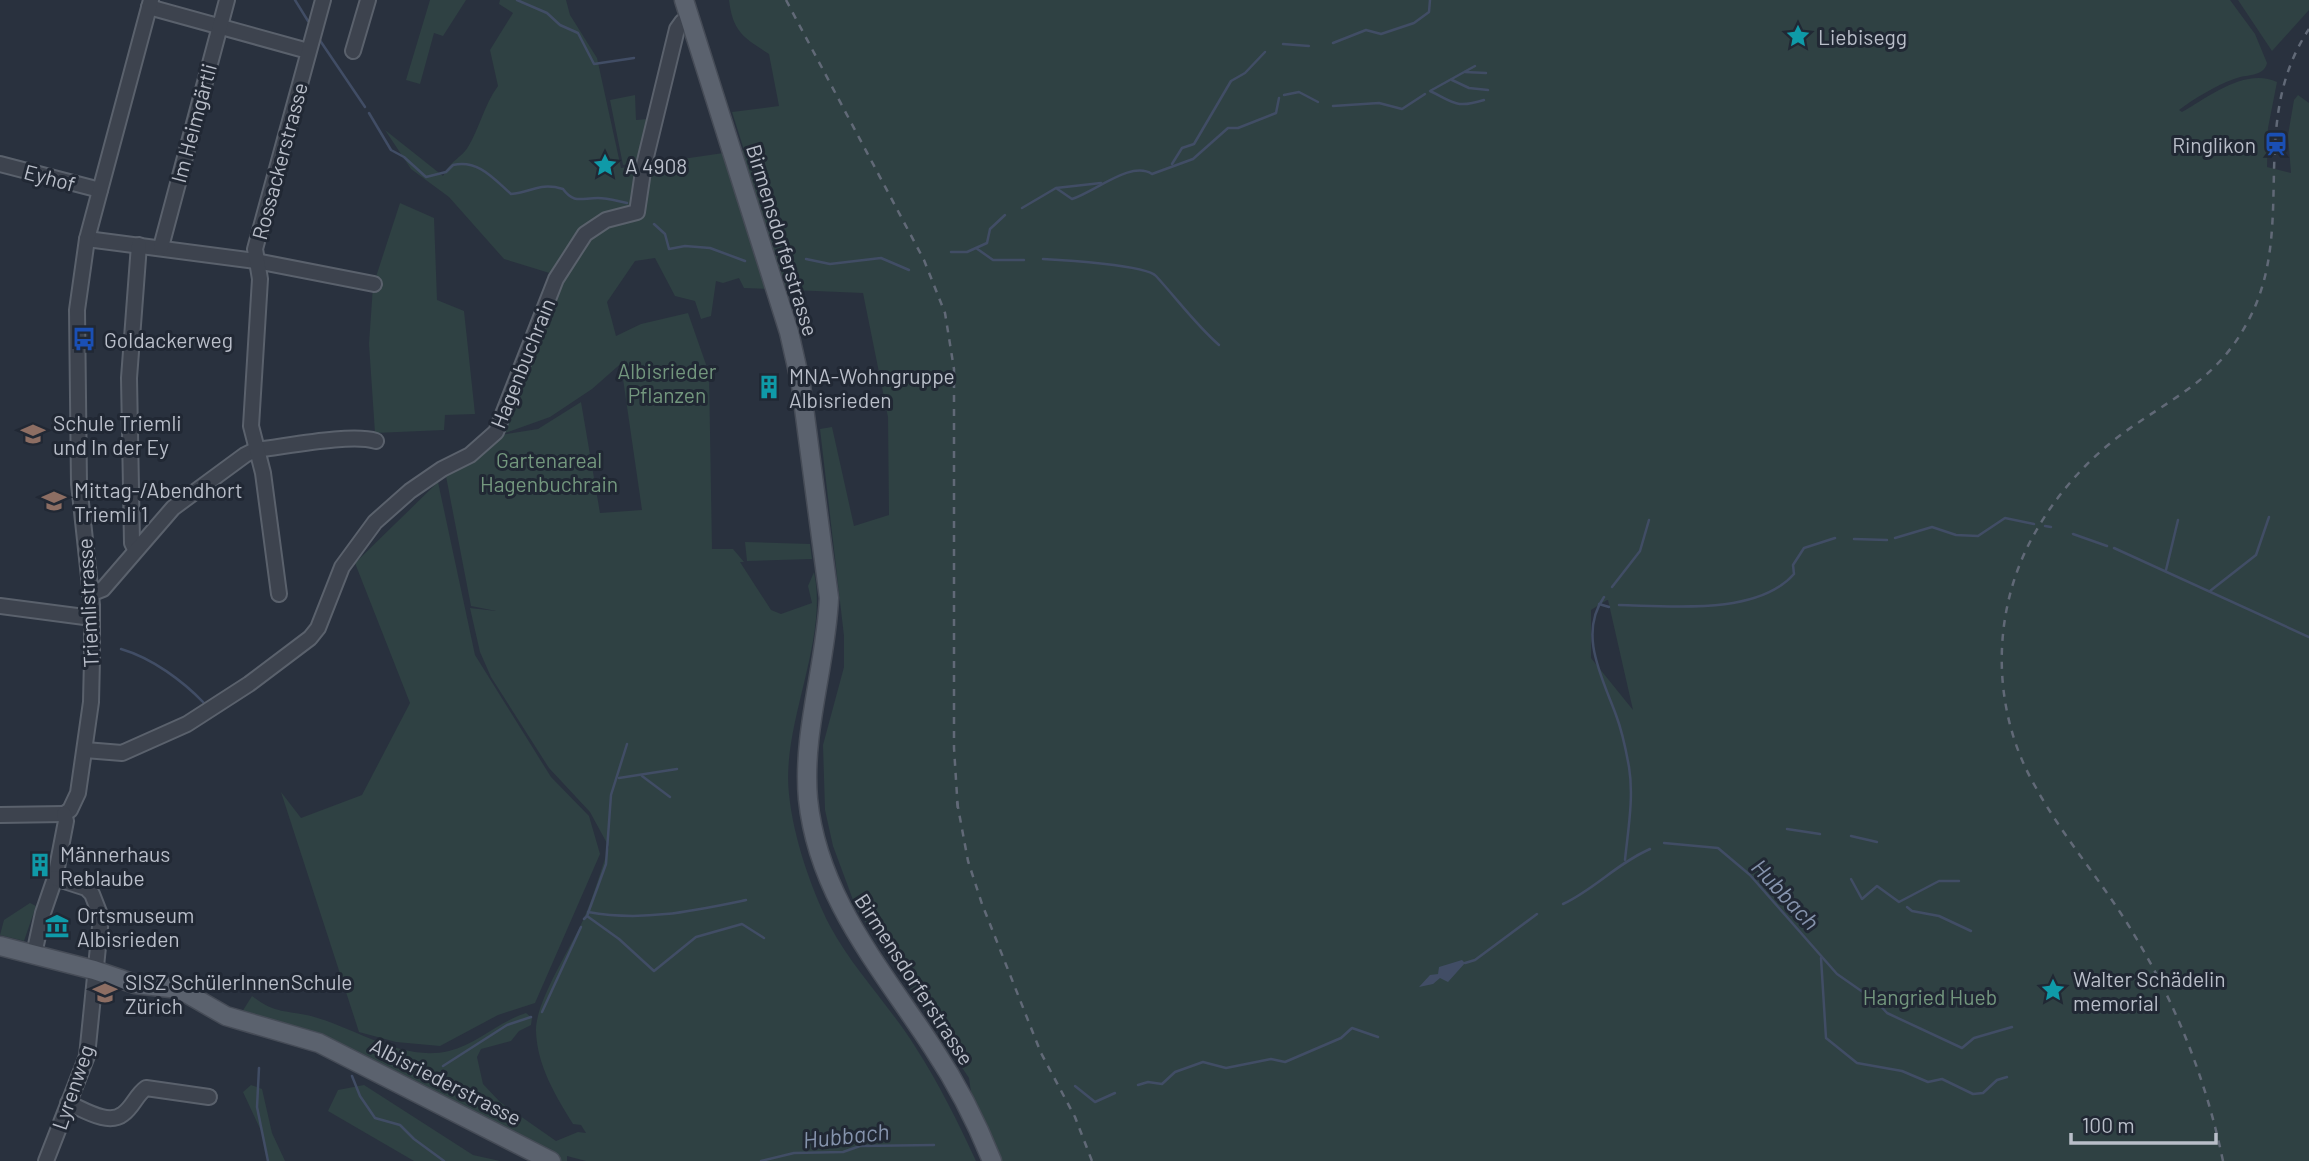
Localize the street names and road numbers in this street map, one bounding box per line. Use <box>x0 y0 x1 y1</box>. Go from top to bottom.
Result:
street label: Im Heimgärtli <box>165 61 221 185</box>
street label: Rossackerstrasse <box>246 80 312 242</box>
street label: Birmensdorferstrasse <box>742 141 824 339</box>
street label: Eyhof <box>21 158 79 196</box>
street label: Hagenbuchrain <box>485 294 559 432</box>
street label: Triemlistrasse <box>71 538 103 668</box>
street label: Birmensdorferstrasse <box>850 889 980 1069</box>
street label: Albisriederstrasse <box>366 1032 526 1130</box>
street label: Lyrenweg <box>46 1041 98 1133</box>

